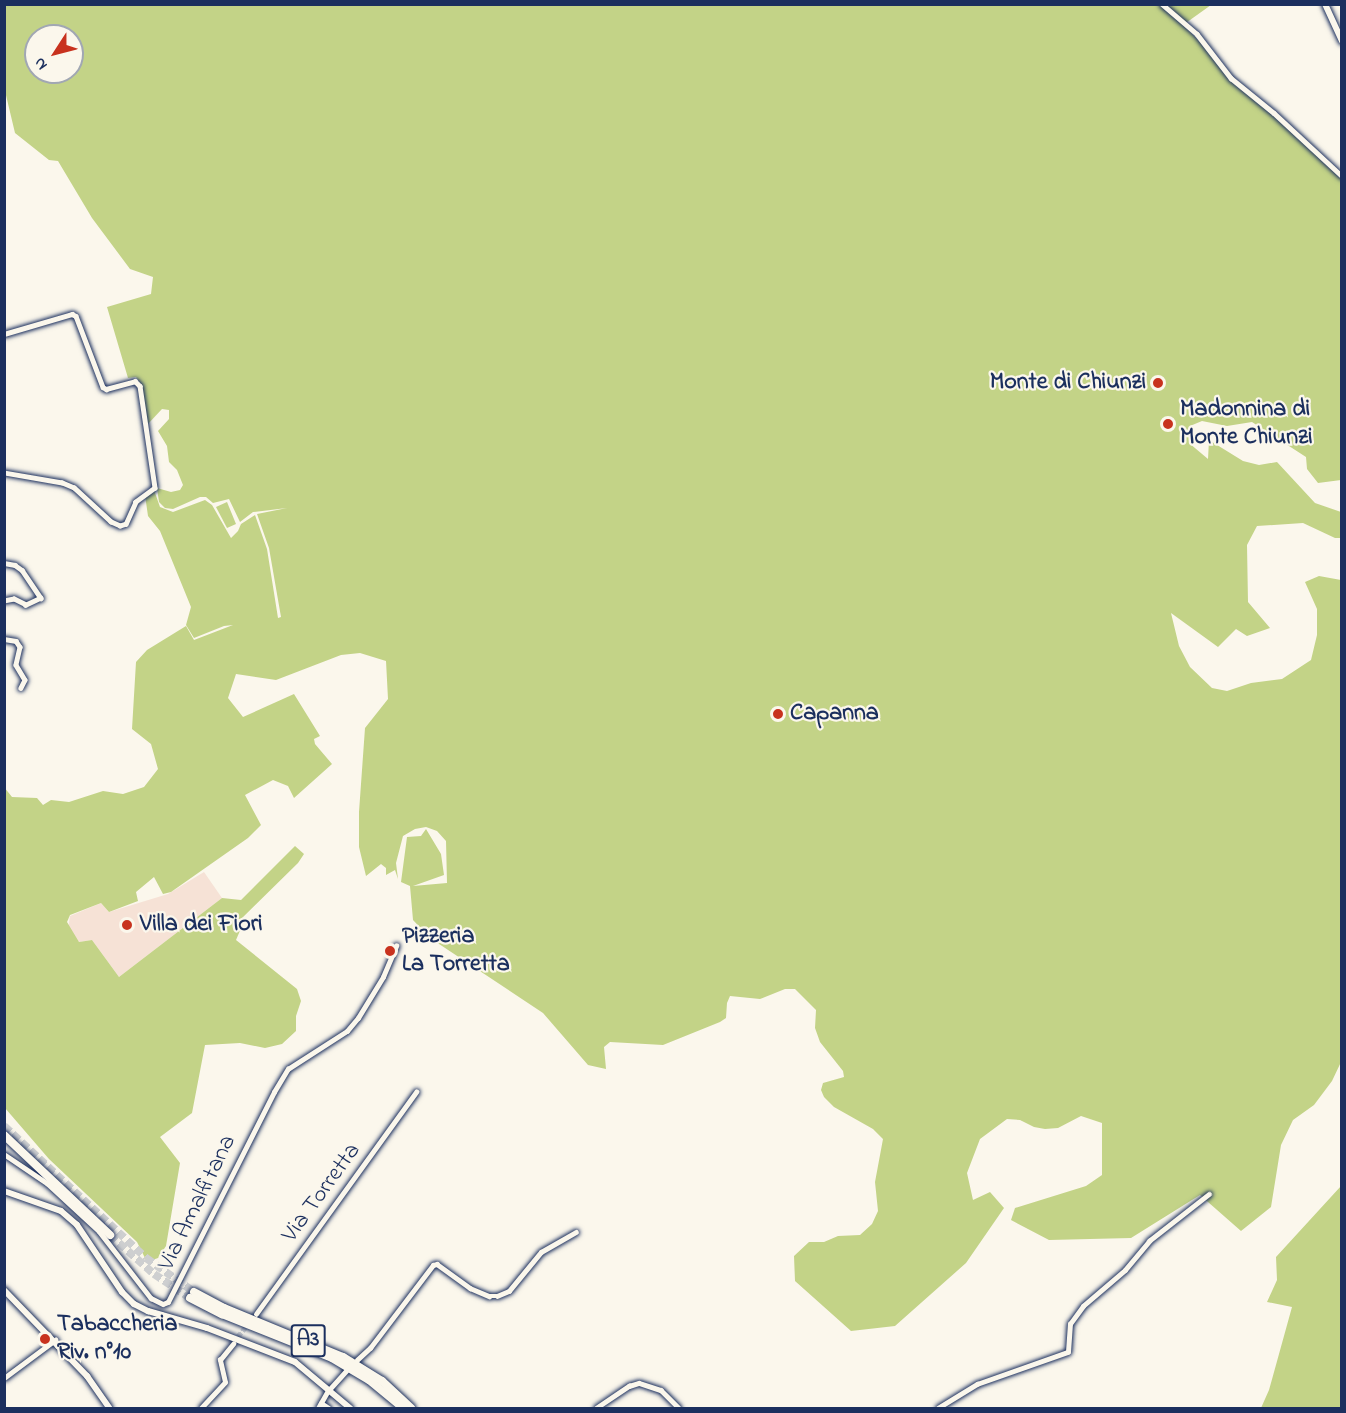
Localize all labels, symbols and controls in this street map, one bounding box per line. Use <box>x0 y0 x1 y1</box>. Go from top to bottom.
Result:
north arrow <box>24 24 84 84</box>
text: N <box>28 52 54 75</box>
place label: Monte di Chiunzi <box>990 369 1146 397</box>
marker: Monte di Chiunzi <box>1151 376 1165 390</box>
place label: Madonnina di Monte Chiunzi <box>1180 396 1312 452</box>
marker: Madonnina di Monte Chiunzi <box>1161 417 1175 431</box>
place label: Capanna <box>790 700 879 728</box>
marker: Capanna <box>771 707 785 721</box>
place label: Villa dei Fiori <box>140 911 262 939</box>
marker: Villa dei Fiori <box>118 916 136 934</box>
place label: Pizzeria La Torretta <box>402 923 510 979</box>
marker: Pizzeria La Torretta <box>383 944 397 958</box>
street label: Via Amalfitana <box>153 1130 243 1276</box>
street label: Via Torretta <box>276 1138 368 1248</box>
place label: Tabaccheria Riv. n°10 <box>57 1311 178 1367</box>
road number: A3 <box>290 1322 326 1360</box>
marker: Tabaccheria Riv. n°10 <box>38 1332 52 1346</box>

